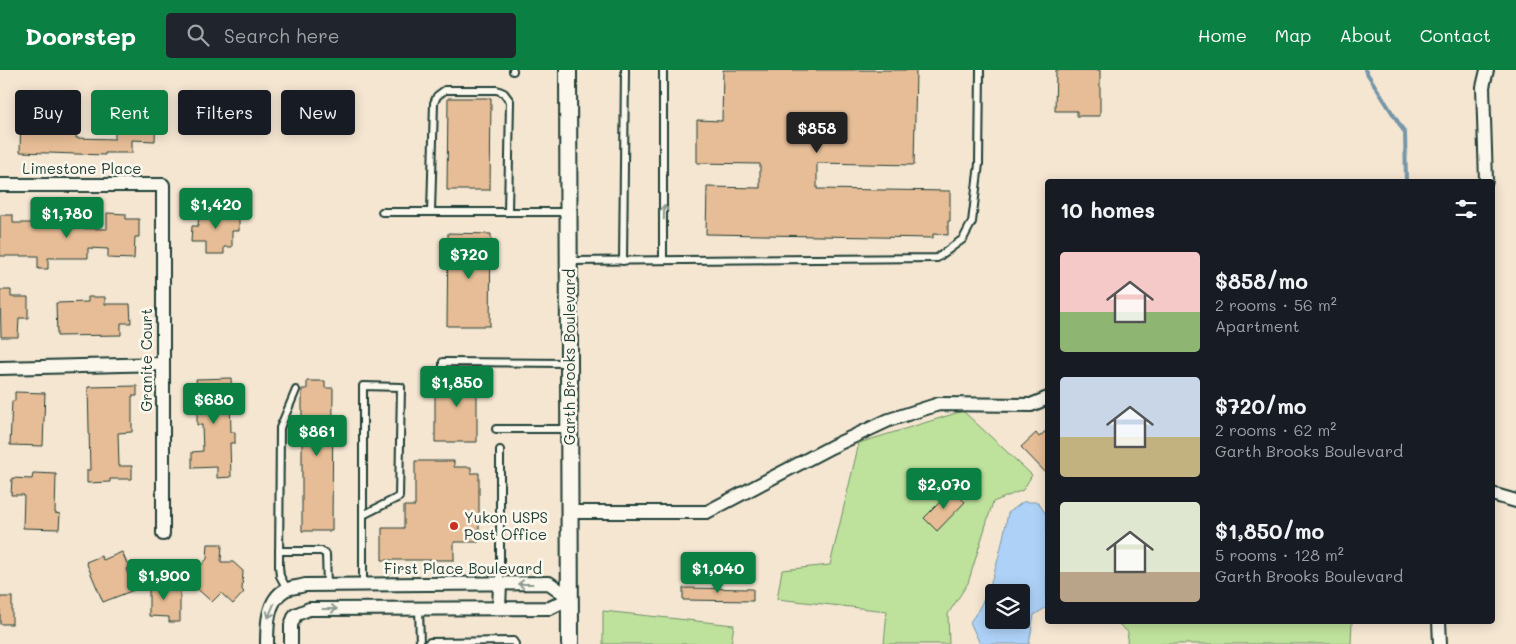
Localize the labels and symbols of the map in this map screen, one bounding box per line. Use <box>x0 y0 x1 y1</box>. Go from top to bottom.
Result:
pin: $858 <box>787 112 847 154</box>
street label: Limestone Place <box>22 158 142 178</box>
pin: $1,420 <box>175 188 257 230</box>
pin: $1,780 <box>26 196 108 239</box>
one-way arrow <box>659 204 669 220</box>
pin: $720 <box>439 238 499 280</box>
street label: Garth Brooks Boulevard <box>559 269 579 445</box>
street label: Granite Court <box>136 308 156 412</box>
pin: $1,850 <box>416 366 498 408</box>
pin: $680 <box>184 382 244 425</box>
pin: $861 <box>287 414 347 457</box>
pin: $2,070 <box>903 468 985 510</box>
place label: Yukon USPS Post Office <box>464 507 548 544</box>
marker: Yukon USPS Post Office <box>448 520 460 532</box>
pin: $1,040 <box>677 552 759 594</box>
pin: $1,900 <box>123 558 205 601</box>
street label: First Place Boulevard <box>384 558 542 578</box>
one-way arrow <box>518 579 534 589</box>
one-way arrow <box>265 603 275 618</box>
one-way arrow <box>322 604 338 614</box>

